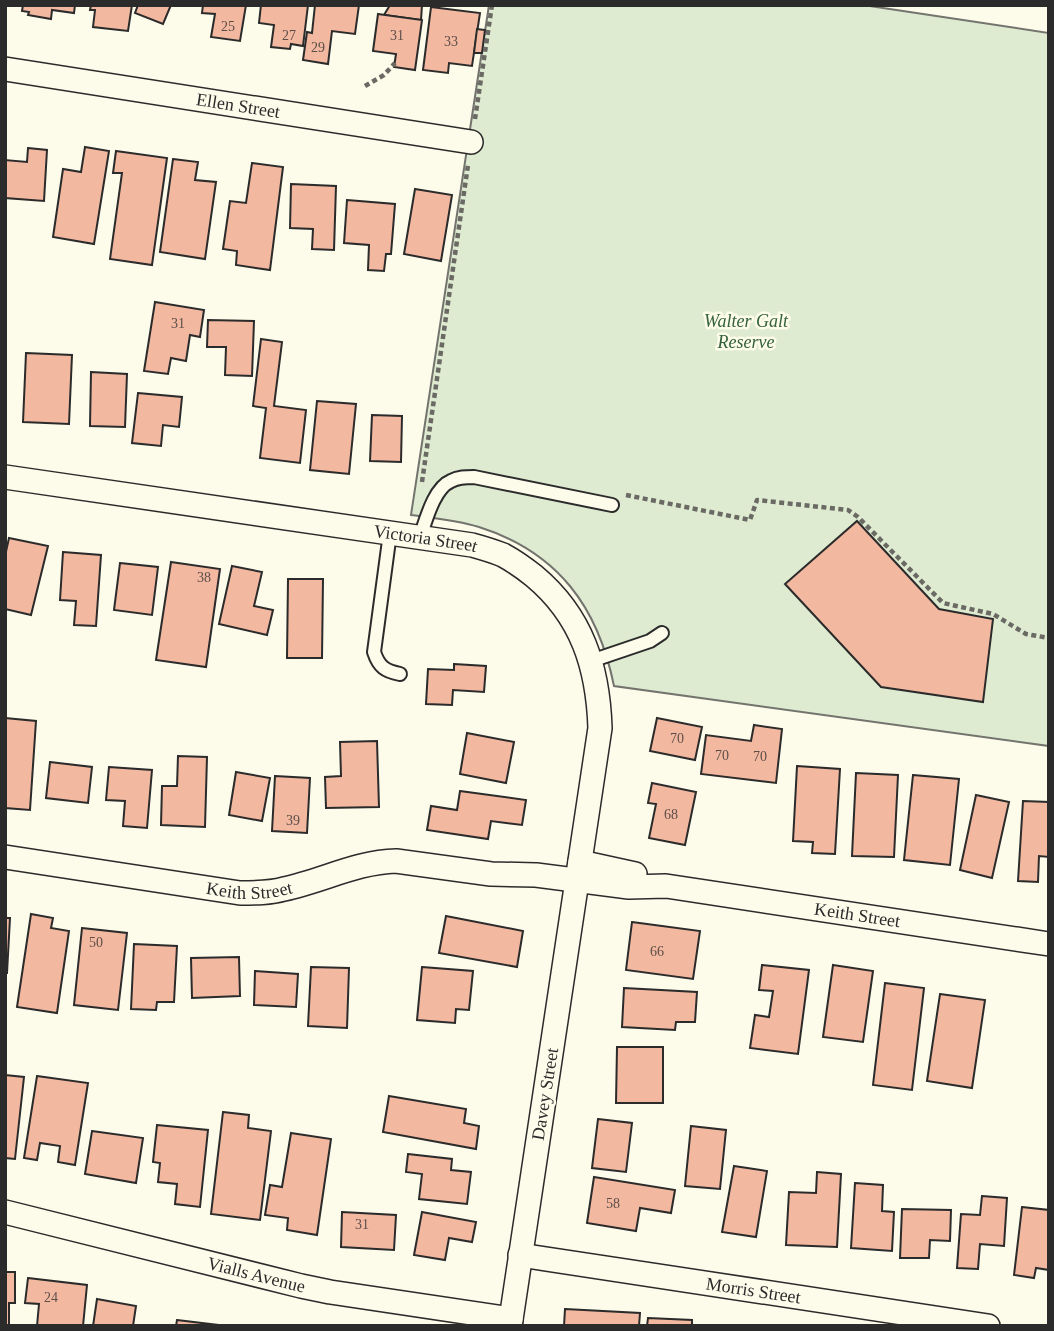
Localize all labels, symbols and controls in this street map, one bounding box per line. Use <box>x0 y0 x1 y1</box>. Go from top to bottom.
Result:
house number: 25 <box>221 19 235 34</box>
house number: 27 <box>282 28 296 43</box>
house number: 31 <box>390 28 404 43</box>
house number: 33 <box>444 34 458 49</box>
house number: 29 <box>311 40 325 55</box>
street label: Ellen Street <box>195 89 281 122</box>
park label: Walter Galt Reserve <box>704 311 789 352</box>
house number: 31 <box>171 316 185 331</box>
street label: Victoria Street <box>372 521 480 556</box>
house number: 38 <box>197 570 211 585</box>
house number: 70 <box>670 731 684 746</box>
house number: 70 <box>715 748 729 763</box>
house number: 70 <box>753 749 767 764</box>
house number: 68 <box>664 807 678 822</box>
house number: 39 <box>286 813 300 828</box>
street label: Keith Street <box>205 877 294 903</box>
street label: Keith Street <box>813 899 902 931</box>
house number: 50 <box>89 935 103 950</box>
house number: 66 <box>650 944 664 959</box>
street label: Davey Street <box>528 1046 562 1142</box>
house number: 58 <box>606 1196 620 1211</box>
house number: 31 <box>355 1217 369 1232</box>
street label: Vialls Avenue <box>205 1253 307 1297</box>
street label: Morris Street <box>705 1273 802 1307</box>
house number: 24 <box>44 1290 58 1305</box>

